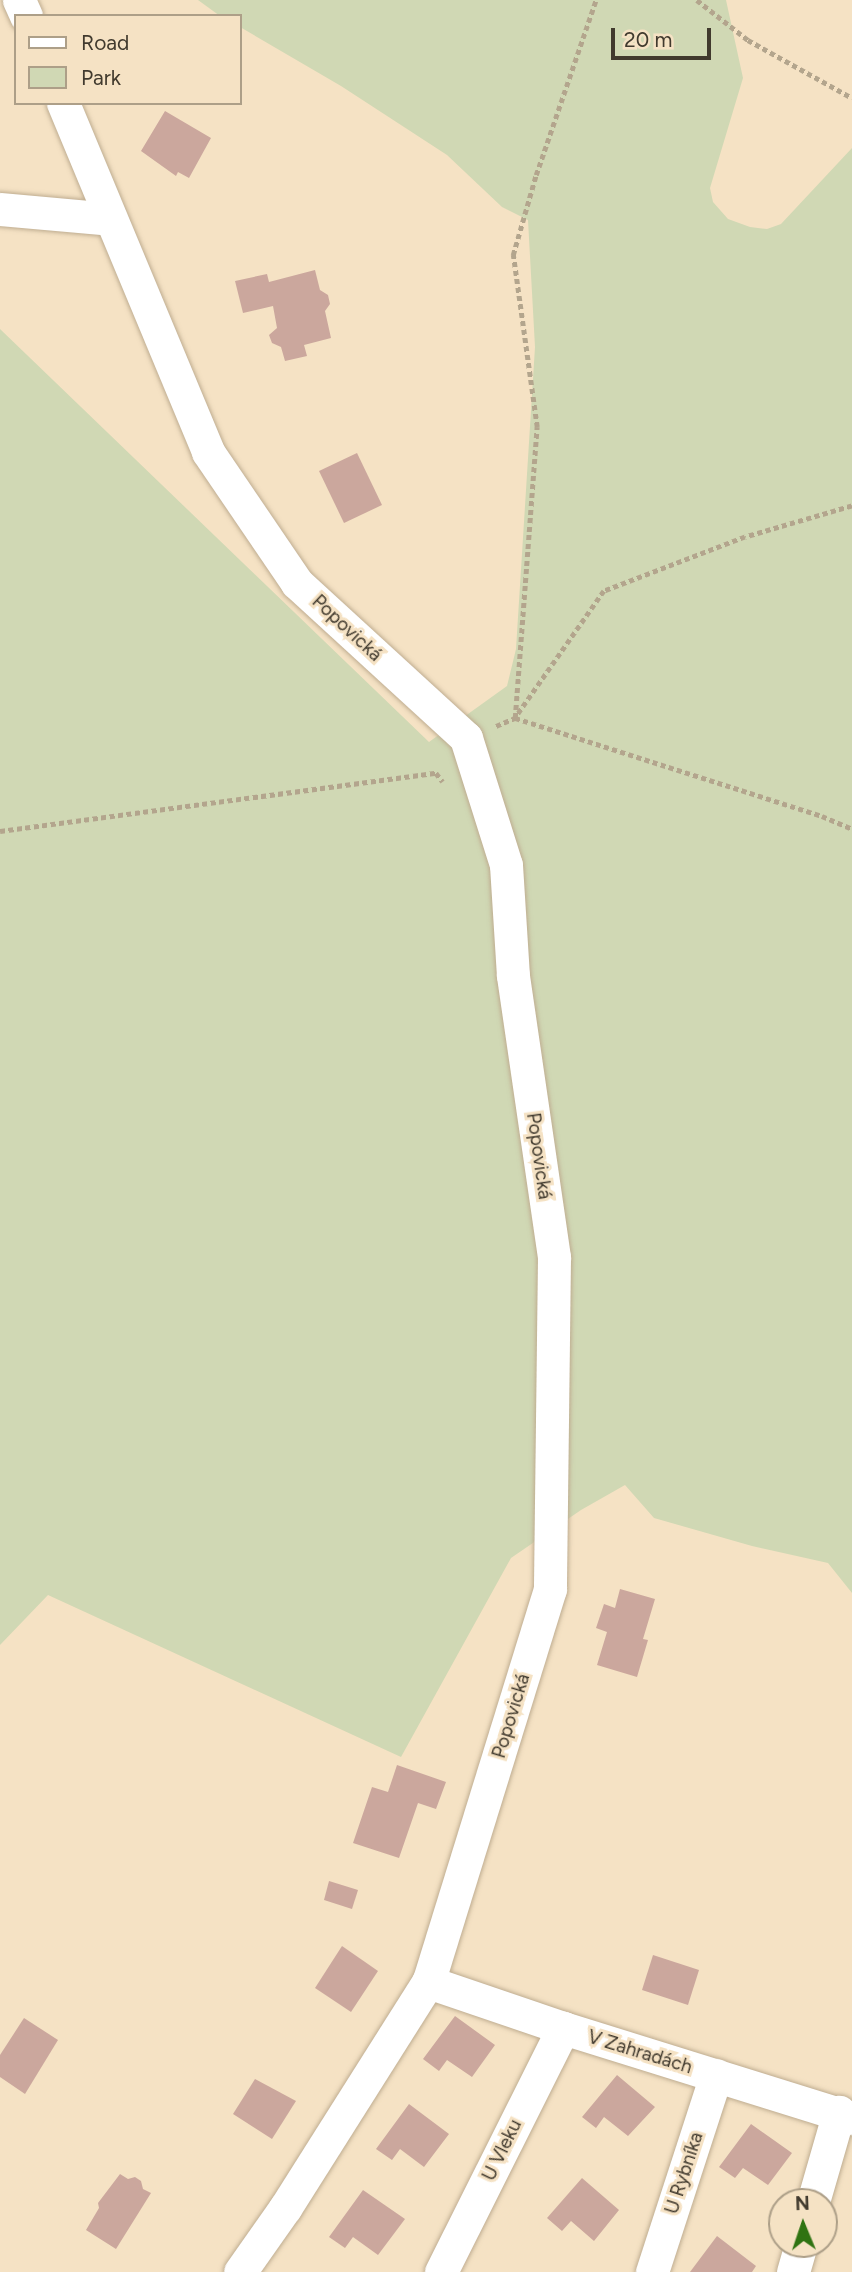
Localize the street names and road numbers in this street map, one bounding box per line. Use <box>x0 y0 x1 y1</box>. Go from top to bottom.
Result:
street label: Popovická <box>307 590 387 666</box>
street label: Popovická <box>522 1111 556 1201</box>
street label: Popovická <box>487 1671 535 1761</box>
street label: V Zahradách <box>585 2025 695 2079</box>
street label: U Vleku <box>477 2115 527 2185</box>
street label: U Rybníka <box>660 2129 708 2217</box>

